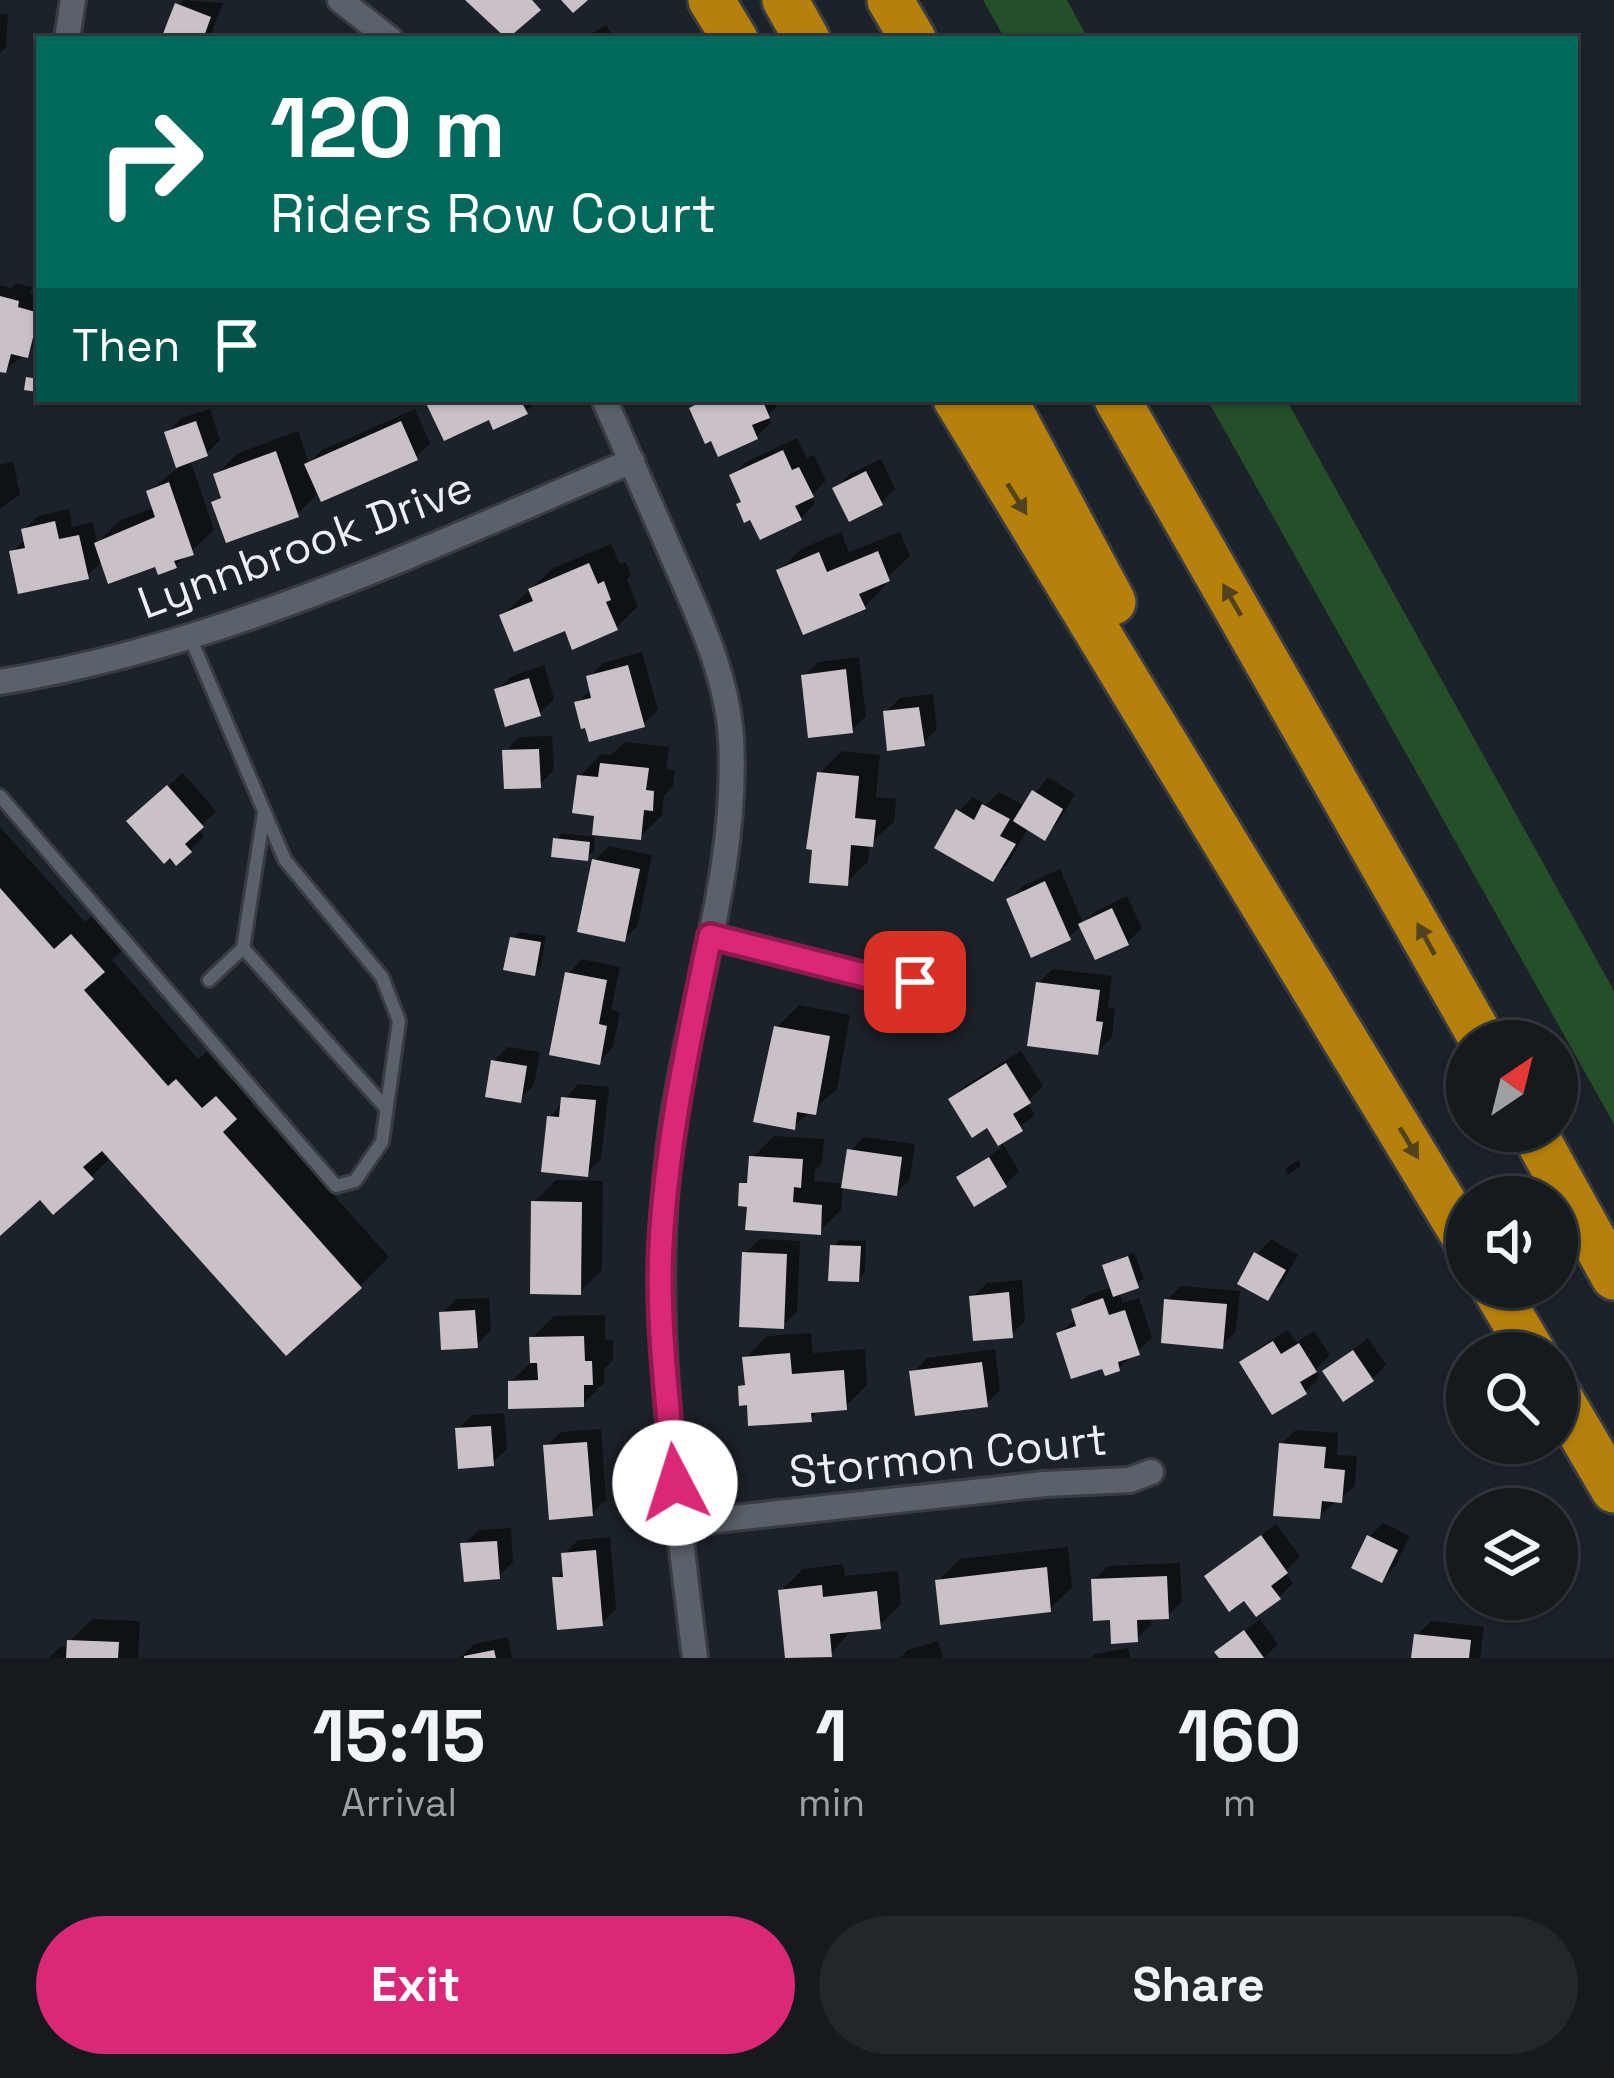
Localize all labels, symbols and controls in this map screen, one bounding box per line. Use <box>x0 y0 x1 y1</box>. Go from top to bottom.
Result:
text: 120 m <box>270 74 505 182</box>
icon: right <box>72 84 228 240</box>
text: Riders Row Court <box>270 179 717 248</box>
icon: arrive <box>204 312 270 378</box>
text: Then <box>72 317 180 374</box>
street label: Lynnbrook Drive <box>130 458 480 631</box>
one-way arrow <box>1006 482 1027 516</box>
one-way arrow <box>1223 584 1244 617</box>
one-way arrow <box>1416 921 1437 956</box>
pin <box>864 931 966 1033</box>
icon: arrive <box>882 949 948 1015</box>
north arrow <box>1446 1020 1578 1152</box>
map controls <box>1446 1020 1578 1620</box>
one-way arrow <box>1398 1126 1419 1160</box>
button: sound <box>1446 1176 1578 1308</box>
button: search <box>1446 1332 1578 1464</box>
street label: Stormon Court <box>786 1410 1110 1501</box>
position arrow <box>612 1420 738 1546</box>
button: layers <box>1446 1488 1578 1620</box>
text: 15:15 <box>313 1690 486 1782</box>
text: 1 <box>815 1690 848 1782</box>
text: 160 <box>1178 1690 1301 1782</box>
text: Arrival <box>341 1778 457 1827</box>
text: min <box>798 1778 865 1827</box>
text: m <box>1223 1778 1256 1827</box>
button: Exit <box>36 1916 795 2054</box>
button: Share <box>819 1916 1578 2054</box>

